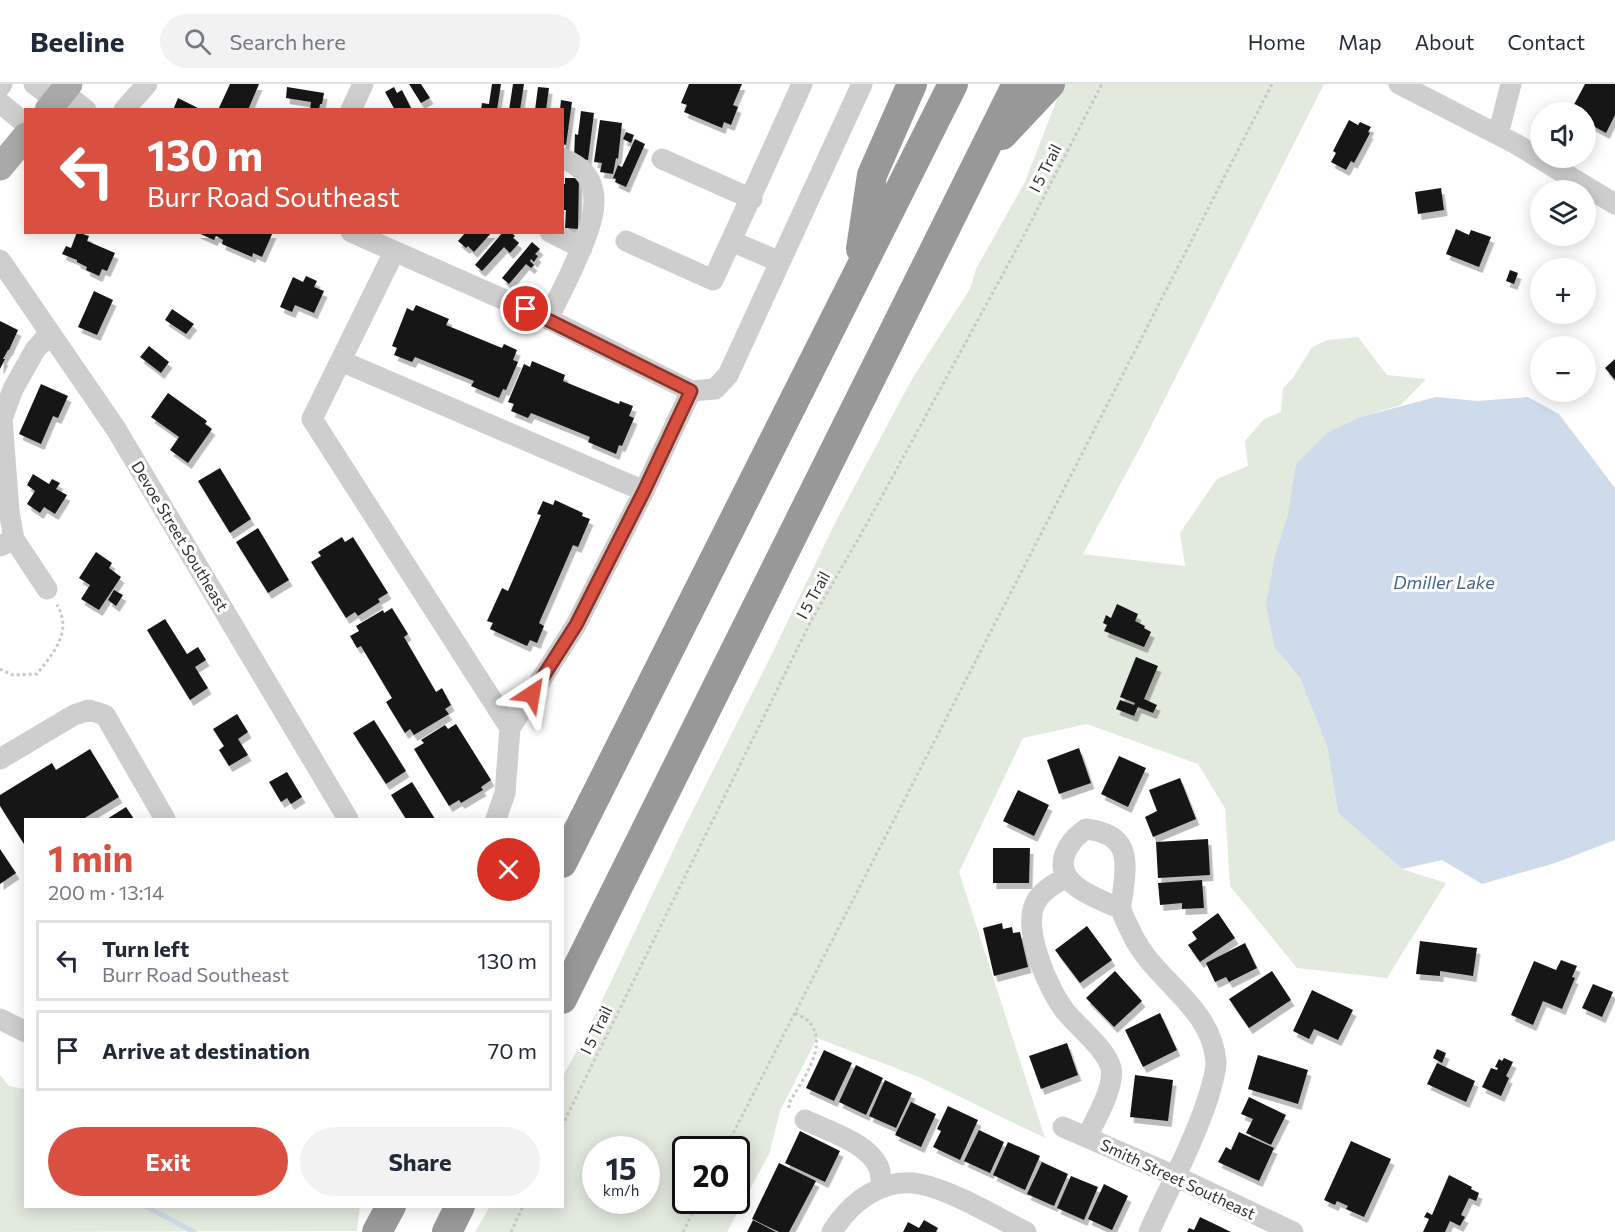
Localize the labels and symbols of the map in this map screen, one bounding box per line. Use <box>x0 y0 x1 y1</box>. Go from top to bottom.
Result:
street label: I 5 Trail <box>1024 141 1065 195</box>
pin <box>500 283 551 334</box>
street label: Devoe Street Southeast <box>128 457 233 615</box>
street label: I 5 Trail <box>792 568 833 622</box>
water label: Dmiller Lake <box>1393 571 1495 593</box>
position arrow <box>500 662 564 726</box>
street label: I 5 Trail <box>576 1002 615 1057</box>
street label: Smith Street Southeast <box>1098 1134 1259 1223</box>
speed limit sign: 20 <box>672 1136 750 1214</box>

